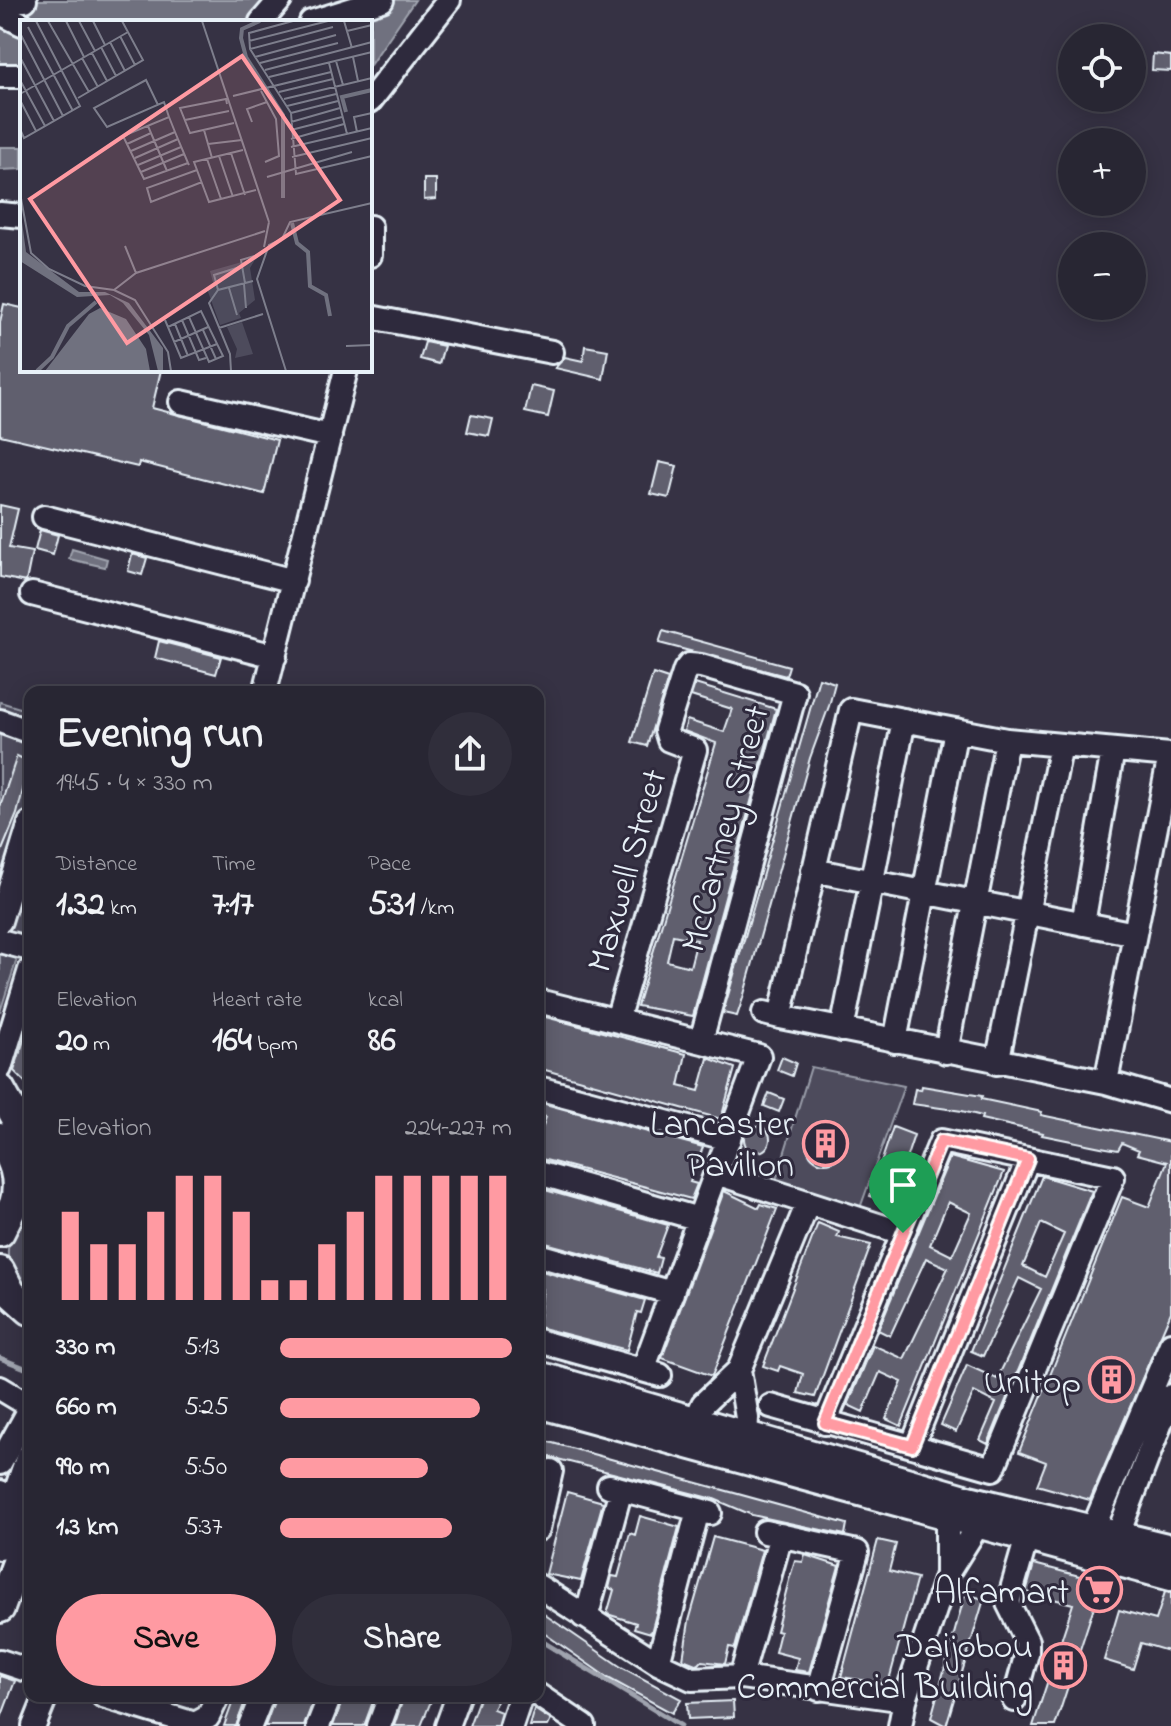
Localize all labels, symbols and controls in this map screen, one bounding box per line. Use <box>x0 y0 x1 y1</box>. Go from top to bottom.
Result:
inset map <box>20 20 372 372</box>
map controls <box>1058 24 1146 320</box>
button: locate <box>1058 24 1146 112</box>
button: + <box>1058 128 1146 216</box>
button: − <box>1058 232 1146 320</box>
street label: McCartney Street <box>669 700 786 959</box>
text: Evening run <box>56 703 263 767</box>
button: share <box>428 712 512 796</box>
street label: Maxwell Street <box>575 763 684 979</box>
text: 19:45 · 4 × 330 m <box>56 765 213 803</box>
text: Distance <box>56 849 137 881</box>
text: Time <box>212 849 256 881</box>
text: Pace <box>368 849 411 881</box>
text: 1.32 <box>56 881 105 931</box>
text: 7:17 <box>212 881 254 931</box>
text: 5:31 <box>368 881 415 931</box>
text: km <box>105 893 137 925</box>
text: /km <box>415 893 454 925</box>
text: Elevation <box>56 985 137 1017</box>
text: Heart rate <box>212 985 302 1017</box>
text: kcal <box>368 985 403 1017</box>
text: 20 <box>56 1017 88 1067</box>
text: 164 <box>212 1017 252 1067</box>
text: 86 <box>368 1017 396 1067</box>
text: m <box>88 1029 110 1061</box>
text: bpm <box>252 1029 298 1061</box>
place label: Lancaster Pavilion <box>650 1100 795 1194</box>
text: Elevation <box>56 1110 152 1148</box>
text: 224–227 m <box>405 1110 512 1148</box>
building icon: Lancaster Pavilion <box>801 1119 849 1167</box>
pin <box>869 1151 937 1233</box>
icon: arrive <box>881 1163 925 1207</box>
text: 330 m <box>56 1329 115 1367</box>
text: 5:13 <box>184 1329 220 1367</box>
building icon: Unitop <box>1088 1356 1136 1404</box>
place label: Unitop <box>984 1358 1081 1411</box>
text: 660 m <box>56 1389 117 1427</box>
text: 5:25 <box>184 1389 229 1427</box>
text: 990 m <box>56 1449 110 1487</box>
text: 5:50 <box>184 1449 227 1487</box>
text: 1.3 km <box>56 1509 118 1547</box>
text: 5:37 <box>184 1509 223 1547</box>
supermarket icon: Alfamart <box>1076 1566 1124 1614</box>
place label: Alfamart <box>934 1568 1069 1621</box>
button: Save <box>56 1594 276 1686</box>
button: Share <box>292 1594 512 1686</box>
place label: Daijobou Commercial Building <box>737 1622 1033 1716</box>
building icon: Daijobou Commercial Building <box>1040 1641 1088 1689</box>

